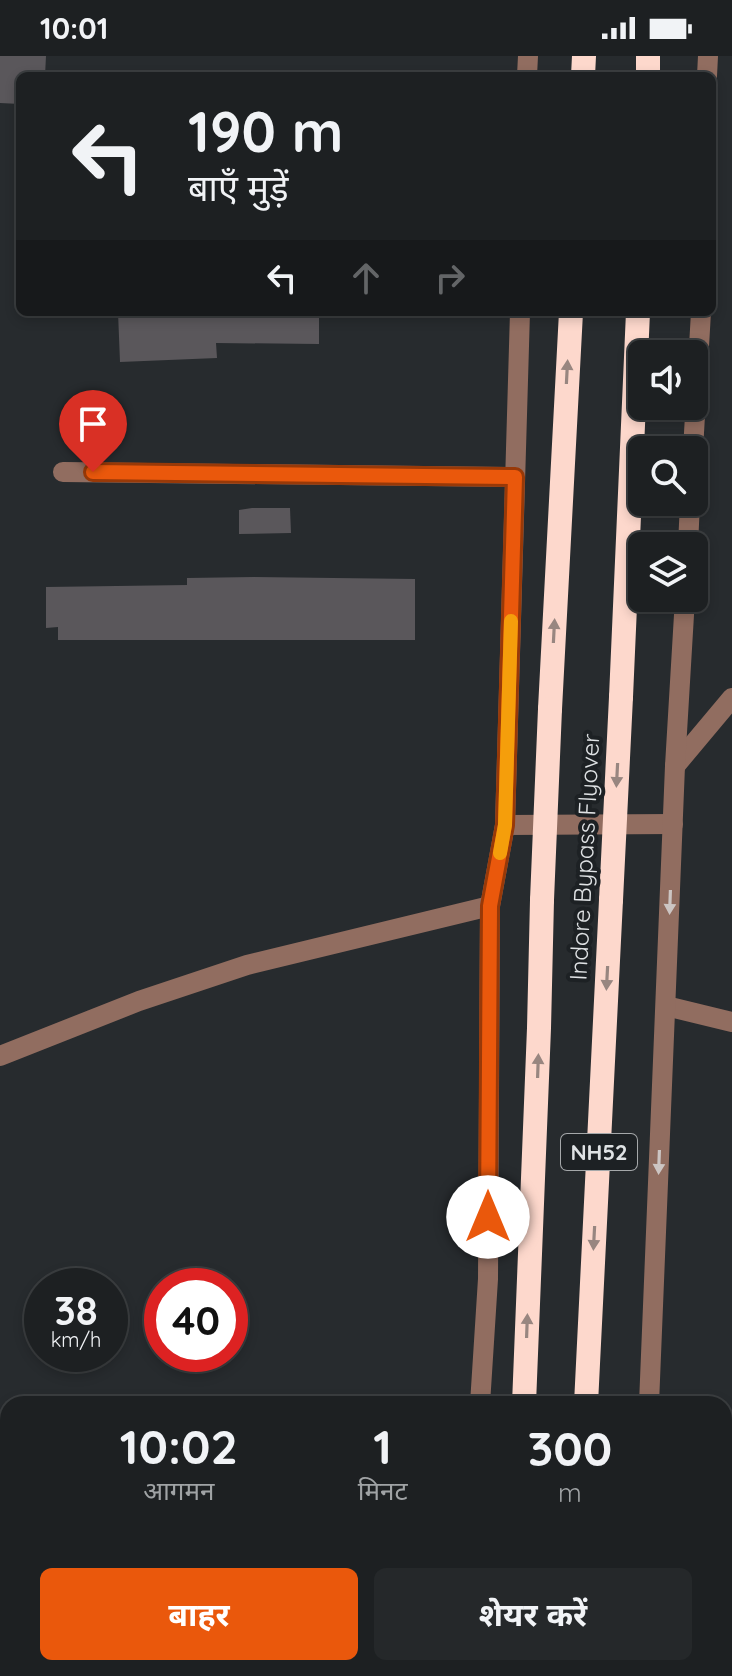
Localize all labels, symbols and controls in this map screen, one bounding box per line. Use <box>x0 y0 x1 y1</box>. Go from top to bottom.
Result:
text: 10:01 <box>40 9 108 47</box>
text: 190 m <box>188 96 343 166</box>
icon: left <box>56 104 160 208</box>
text: बाएँ मुड़ें <box>188 165 288 210</box>
icon: left <box>260 256 304 300</box>
icon: ahead <box>344 256 388 300</box>
icon: right <box>428 256 472 300</box>
map controls <box>628 340 708 612</box>
button: sound <box>628 340 708 420</box>
one-way arrow <box>561 359 574 384</box>
pin <box>59 390 127 472</box>
icon: arrive <box>71 402 115 446</box>
button: search <box>628 436 708 516</box>
button: layers <box>628 532 708 612</box>
one-way arrow <box>547 618 560 643</box>
street label: Indore Bypass Flyover <box>563 733 605 981</box>
one-way arrow <box>611 763 624 788</box>
one-way arrow <box>663 890 676 915</box>
one-way arrow <box>601 966 614 991</box>
one-way arrow <box>531 1053 544 1078</box>
road number: NH52 <box>561 1134 637 1170</box>
one-way arrow <box>653 1150 666 1175</box>
position arrow <box>446 1175 530 1259</box>
one-way arrow <box>587 1226 600 1251</box>
speed limit sign: 40 <box>144 1268 248 1372</box>
text: 38 <box>54 1285 98 1335</box>
one-way arrow <box>521 1313 534 1338</box>
text: km/h <box>51 1327 101 1352</box>
text: 10:02 <box>120 1416 238 1476</box>
text: 1 <box>373 1416 392 1476</box>
text: 300 <box>527 1418 612 1478</box>
text: आगमन <box>143 1474 214 1507</box>
text: मिनट <box>358 1474 408 1507</box>
text: m <box>558 1476 582 1509</box>
button: बाहर <box>40 1568 358 1660</box>
button: शेयर करें <box>374 1568 692 1660</box>

